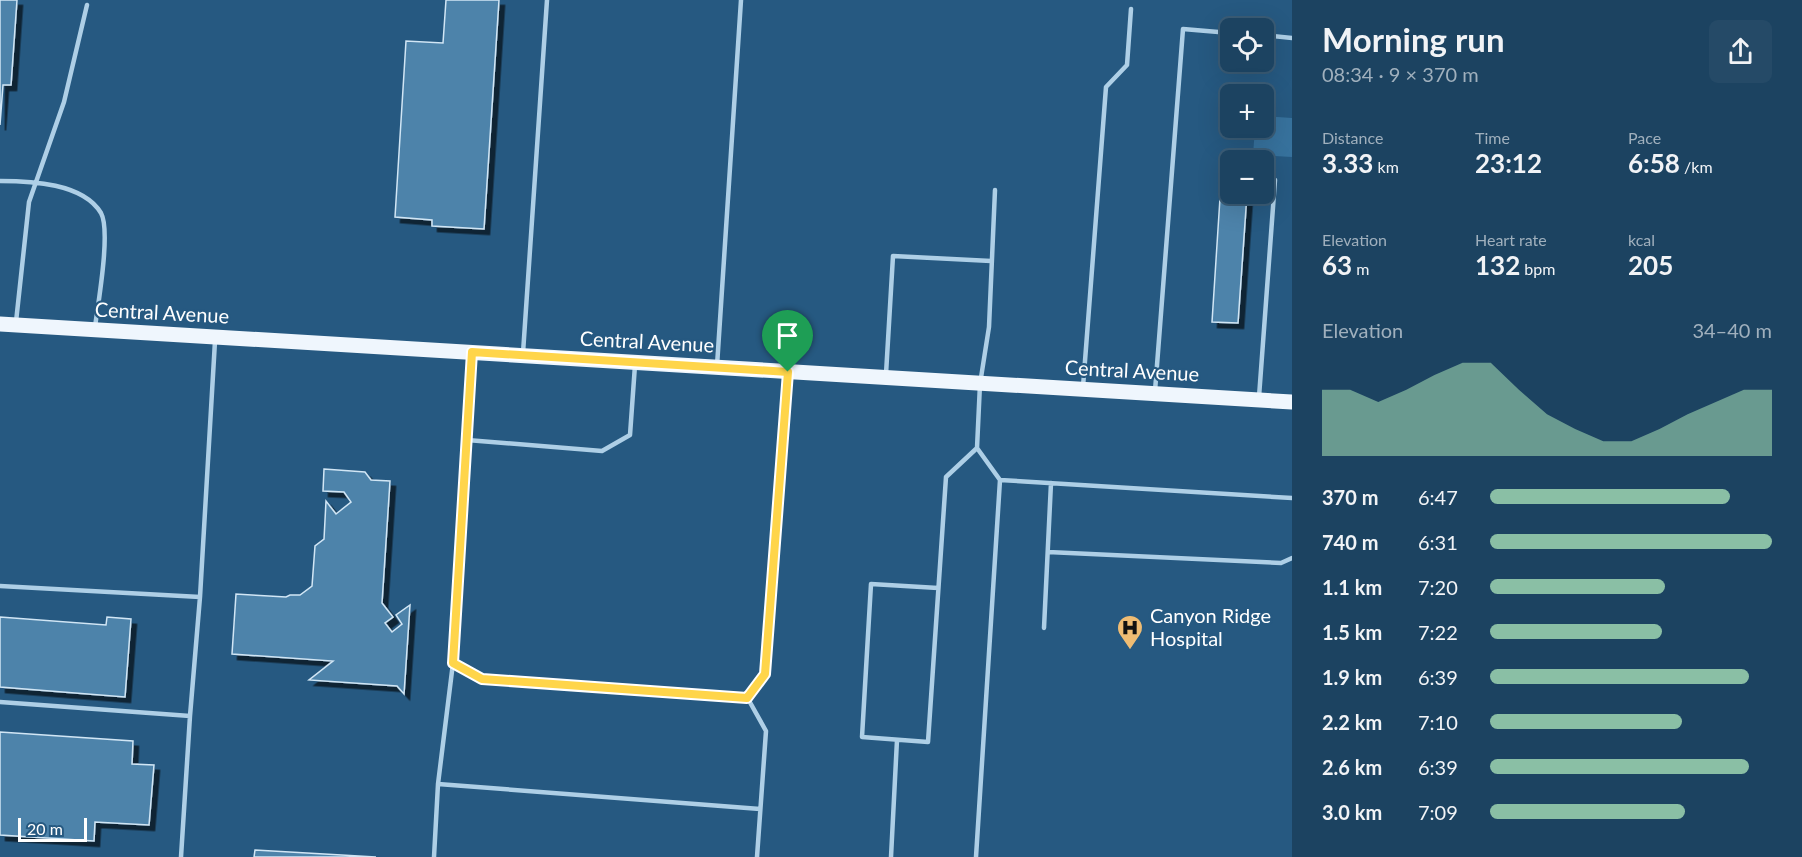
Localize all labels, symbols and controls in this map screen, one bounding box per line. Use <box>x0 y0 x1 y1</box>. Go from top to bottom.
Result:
map controls <box>1220 18 1274 204</box>
button: locate <box>1220 18 1274 72</box>
text: Morning run <box>1322 19 1505 59</box>
button: share <box>1709 20 1772 83</box>
text: 08:34 · 9 × 370 m <box>1322 62 1479 86</box>
button: + <box>1220 84 1274 138</box>
text: Distance <box>1322 128 1383 147</box>
text: Time <box>1475 128 1510 147</box>
text: Pace <box>1628 128 1661 147</box>
text: 3.33 <box>1322 147 1373 179</box>
text: 23:12 <box>1475 147 1542 179</box>
text: 6:58 <box>1628 147 1680 179</box>
button: − <box>1220 150 1274 204</box>
text: km <box>1373 157 1399 176</box>
text: /km <box>1680 157 1713 176</box>
text: Elevation <box>1322 230 1387 249</box>
text: Heart rate <box>1475 230 1547 249</box>
text: kcal <box>1628 230 1655 249</box>
text: 63 <box>1322 249 1352 281</box>
text: 132 <box>1475 249 1520 281</box>
text: 205 <box>1628 249 1673 281</box>
text: m <box>1352 259 1369 278</box>
text: bpm <box>1520 259 1555 278</box>
street label: Central Avenue <box>94 297 230 328</box>
pin <box>762 310 813 372</box>
text: Elevation <box>1322 318 1403 342</box>
text: 34–40 m <box>1692 318 1772 342</box>
icon: arrive <box>771 319 804 352</box>
street label: Central Avenue <box>579 326 715 357</box>
street label: Central Avenue <box>1064 355 1200 386</box>
text: 370 m <box>1322 485 1378 509</box>
text: 6:47 <box>1418 485 1458 509</box>
text: 740 m <box>1322 530 1378 554</box>
text: 6:31 <box>1418 530 1458 554</box>
text: 1.1 km <box>1322 575 1382 599</box>
text: 7:20 <box>1418 575 1458 599</box>
place label: Canyon Ridge Hospital <box>1150 603 1271 650</box>
hospital icon: Canyon Ridge Hospital <box>1115 613 1145 651</box>
text: 1.5 km <box>1322 620 1382 644</box>
text: 7:22 <box>1418 620 1458 644</box>
text: 1.9 km <box>1322 665 1382 689</box>
text: 6:39 <box>1418 665 1458 689</box>
text: 2.2 km <box>1322 710 1382 734</box>
text: 7:10 <box>1418 710 1458 734</box>
text: 2.6 km <box>1322 755 1382 779</box>
text: 6:39 <box>1418 755 1458 779</box>
text: 3.0 km <box>1322 800 1382 824</box>
text: 7:09 <box>1418 800 1458 824</box>
scale bar <box>18 815 87 842</box>
text: 20 m <box>27 819 63 838</box>

